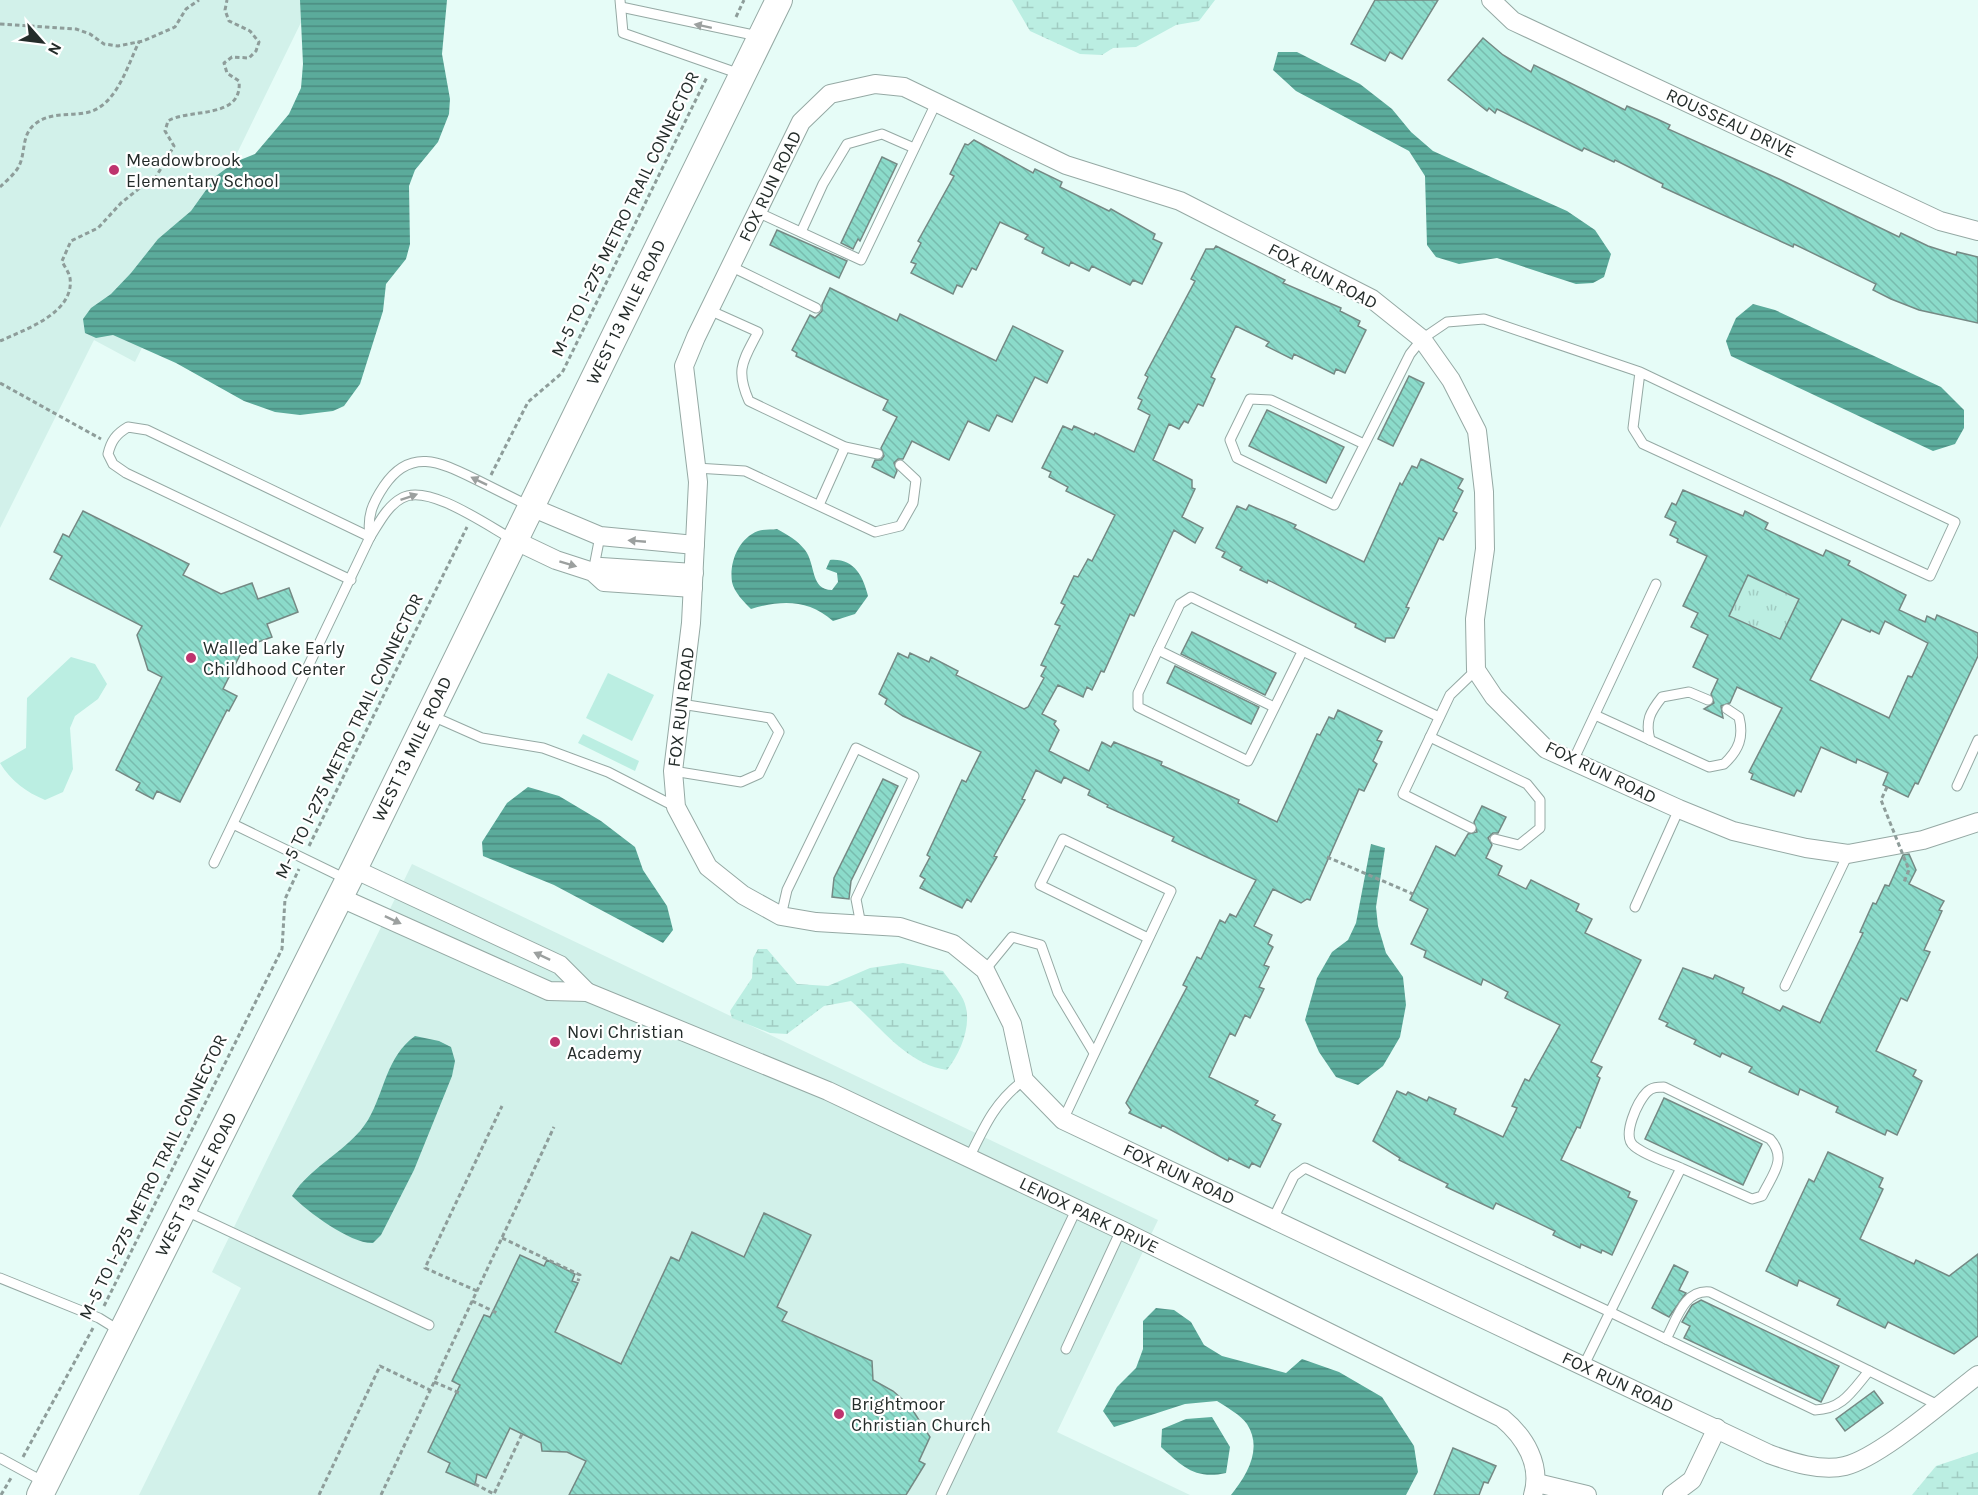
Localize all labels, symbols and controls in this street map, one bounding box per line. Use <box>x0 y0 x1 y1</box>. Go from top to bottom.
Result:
north arrow <box>12 12 72 72</box>
one-way arrow <box>694 20 713 30</box>
text: N <box>44 39 66 58</box>
street label: M-5 TO I-275 METRO TRAIL CONNECTOR <box>546 68 704 360</box>
street label: ROUSSEAU DRIVE <box>1663 83 1799 163</box>
street label: FOX RUN ROAD <box>734 127 806 245</box>
place label: Meadowbrook Elementary School <box>126 149 279 192</box>
marker: Meadowbrook Elementary School <box>107 163 121 177</box>
street label: WEST 13 MILE ROAD <box>581 236 671 388</box>
street label: FOX RUN ROAD <box>1264 238 1382 314</box>
one-way arrow <box>470 476 487 485</box>
one-way arrow <box>401 491 419 501</box>
one-way arrow <box>627 536 646 546</box>
one-way arrow <box>559 560 577 569</box>
street label: M-5 TO I-275 METRO TRAIL CONNECTOR <box>270 590 428 882</box>
place label: Walled Lake Early Childhood Center <box>203 637 346 680</box>
street label: FOX RUN ROAD <box>663 646 699 768</box>
marker: Walled Lake Early Childhood Center <box>184 651 198 665</box>
street label: WEST 13 MILE ROAD <box>367 673 457 825</box>
street label: FOX RUN ROAD <box>1542 736 1660 808</box>
one-way arrow <box>385 915 402 924</box>
one-way arrow <box>534 952 551 961</box>
place label: Novi Christian Academy <box>567 1021 684 1064</box>
street label: M-5 TO I-275 METRO TRAIL CONNECTOR <box>74 1031 232 1323</box>
marker: Novi Christian Academy <box>548 1035 562 1049</box>
street label: WEST 13 MILE ROAD <box>150 1108 242 1260</box>
street label: FOX RUN ROAD <box>1120 1138 1238 1210</box>
street label: LENOX PARK DRIVE <box>1016 1172 1162 1258</box>
street label: FOX RUN ROAD <box>1559 1346 1677 1418</box>
place label: Brightmoor Christian Church <box>851 1393 991 1436</box>
marker: Brightmoor Christian Church <box>832 1407 846 1421</box>

